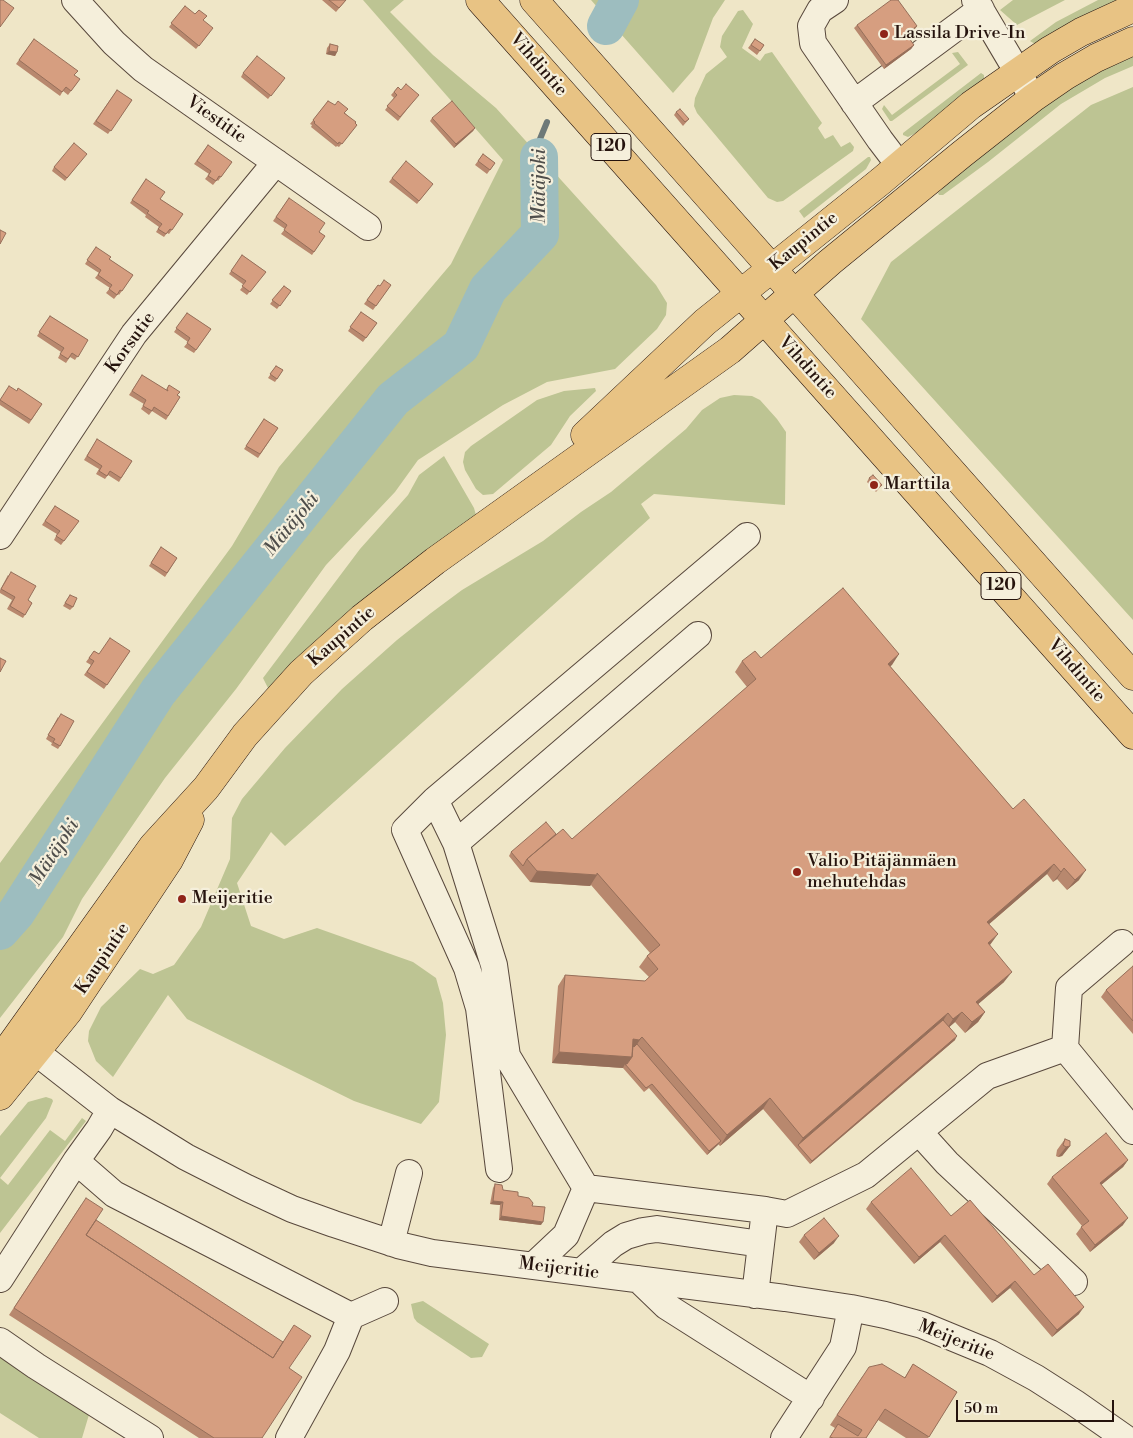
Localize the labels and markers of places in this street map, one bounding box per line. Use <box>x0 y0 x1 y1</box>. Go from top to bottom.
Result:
place label: Lassila Drive-In <box>894 23 1025 45</box>
marker: Lassila Drive-In <box>878 28 890 40</box>
place label: Marttila <box>884 474 950 496</box>
marker: Marttila <box>868 479 880 491</box>
place label: Valio Pitäjänmäen mehutehdas <box>807 851 957 894</box>
marker: Valio Pitäjänmäen mehutehdas <box>791 866 803 878</box>
place label: Meijeritie <box>192 888 273 910</box>
marker: Meijeritie <box>176 893 188 905</box>

